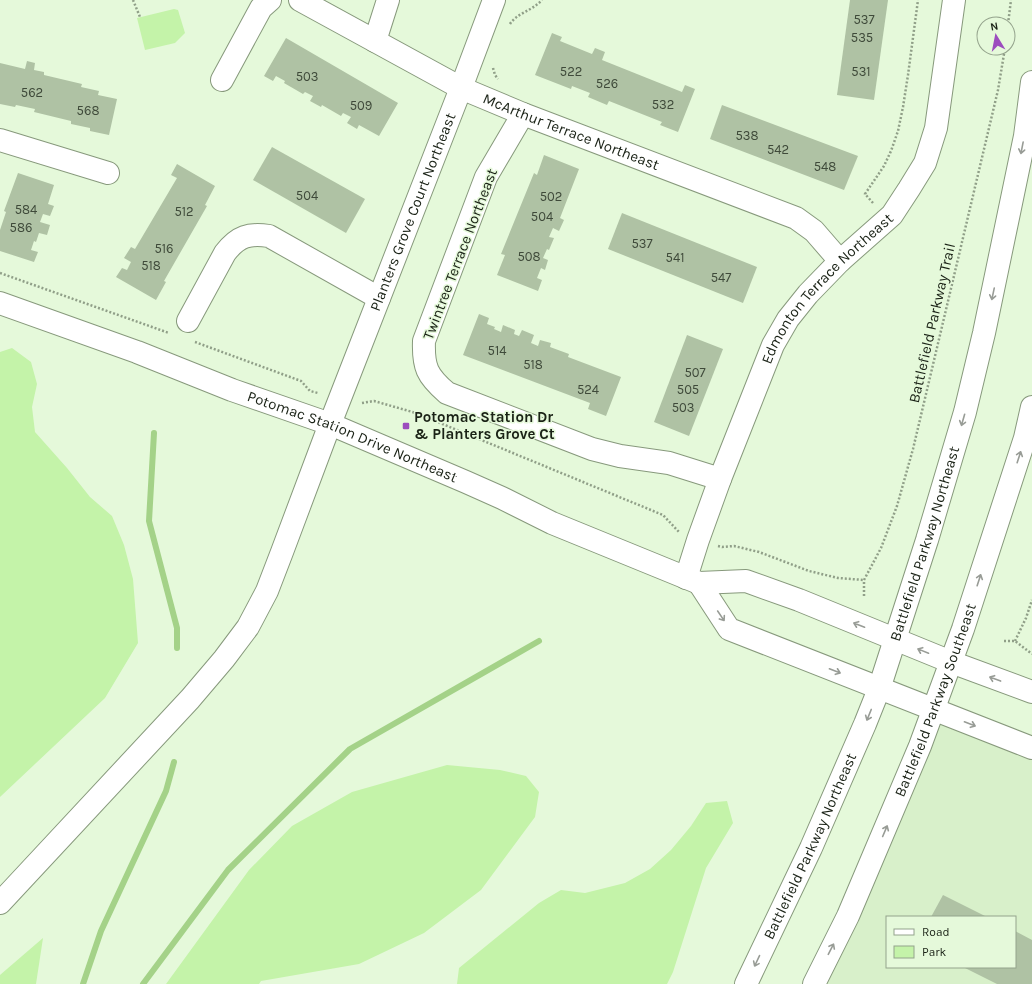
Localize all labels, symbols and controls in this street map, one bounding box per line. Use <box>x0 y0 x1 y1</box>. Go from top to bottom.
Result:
house number: 537 <box>853 12 875 27</box>
north arrow <box>976 16 1016 56</box>
text: N <box>989 20 999 34</box>
house number: 535 <box>851 30 873 45</box>
house number: 522 <box>560 64 582 79</box>
house number: 531 <box>851 64 871 79</box>
house number: 503 <box>296 69 318 84</box>
house number: 526 <box>596 76 618 91</box>
house number: 562 <box>21 85 43 100</box>
street label: McArthur Terrace Northeast <box>480 89 662 174</box>
house number: 532 <box>652 97 674 112</box>
house number: 509 <box>350 98 372 113</box>
house number: 568 <box>77 103 99 118</box>
street label: Planters Grove Court Northeast <box>366 110 460 314</box>
house number: 538 <box>735 128 759 143</box>
one-way arrow <box>1018 141 1026 154</box>
house number: 542 <box>767 142 789 157</box>
house number: 548 <box>814 159 836 174</box>
street label: Twintree Terrace Northeast <box>419 166 501 342</box>
house number: 504 <box>296 188 318 203</box>
house number: 502 <box>540 189 562 204</box>
house number: 584 <box>15 202 37 217</box>
house number: 512 <box>174 204 194 219</box>
house number: 504 <box>531 209 553 224</box>
street label: Edmonton Terrace Northeast <box>757 209 897 366</box>
house number: 586 <box>10 220 32 235</box>
house number: 537 <box>631 236 653 251</box>
house number: 516 <box>154 241 174 256</box>
street label: Battlefield Parkway Trail <box>905 241 959 405</box>
house number: 508 <box>517 249 541 264</box>
house number: 541 <box>666 250 684 265</box>
house number: 518 <box>141 258 161 273</box>
house number: 547 <box>711 270 731 285</box>
one-way arrow <box>988 287 996 300</box>
house number: 514 <box>488 343 506 358</box>
house number: 518 <box>523 357 543 372</box>
house number: 507 <box>684 365 706 380</box>
house number: 524 <box>577 382 599 397</box>
house number: 505 <box>677 382 699 397</box>
street label: Potomac Station Drive Northeast <box>245 387 461 486</box>
house number: 503 <box>672 400 694 415</box>
place label: Potomac Station Dr & Planters Grove Ct <box>414 408 555 443</box>
one-way arrow <box>959 413 966 426</box>
marker: Potomac Station Dr & Planters Grove Ct <box>401 421 411 431</box>
street label: Battlefield Parkway Northeast <box>886 444 963 643</box>
one-way arrow <box>1015 451 1023 463</box>
one-way arrow <box>976 574 983 587</box>
street label: Battlefield Parkway Southeast <box>890 601 980 800</box>
one-way arrow <box>717 610 725 621</box>
one-way arrow <box>853 621 865 629</box>
one-way arrow <box>918 646 930 654</box>
one-way arrow <box>829 668 841 676</box>
one-way arrow <box>990 674 1002 682</box>
one-way arrow <box>864 709 872 721</box>
one-way arrow <box>963 720 975 728</box>
street label: Battlefield Parkway Northeast <box>760 750 860 942</box>
one-way arrow <box>881 825 889 837</box>
legend <box>886 916 1016 968</box>
text: Road <box>922 925 950 939</box>
one-way arrow <box>828 943 836 955</box>
text: Park <box>922 945 947 959</box>
one-way arrow <box>753 955 760 967</box>

